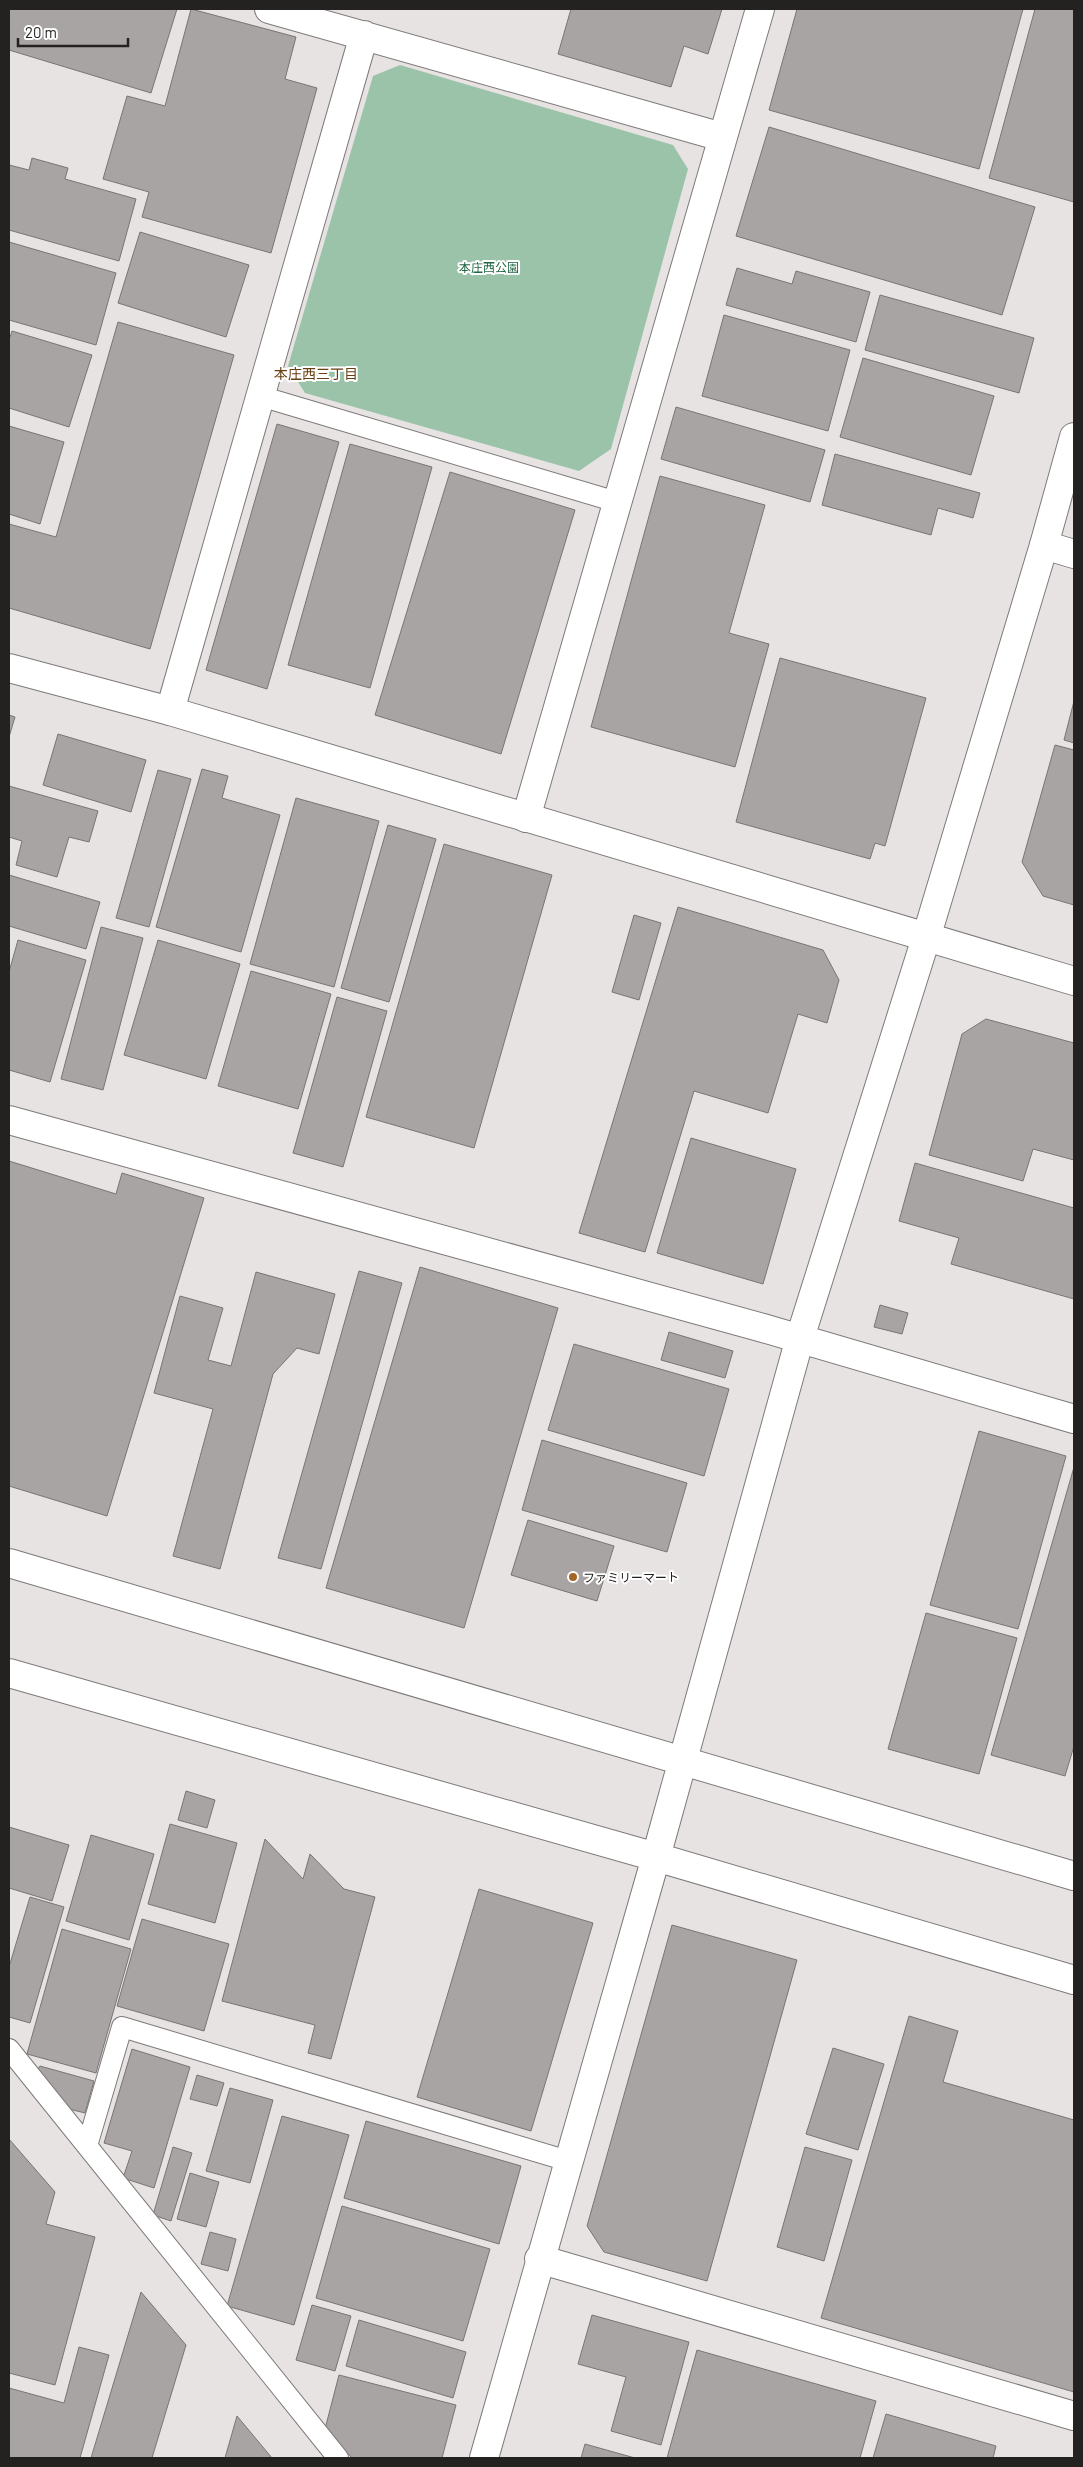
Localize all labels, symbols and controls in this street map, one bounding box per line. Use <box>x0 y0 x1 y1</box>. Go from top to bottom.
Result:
scale bar <box>18 15 128 47</box>
text: 20 m <box>25 23 57 41</box>
park label: 本庄西公園 <box>459 260 519 274</box>
district label: 本庄西三丁目 <box>274 365 358 382</box>
place label: ファミリーマート <box>583 1570 679 1584</box>
marker: ファミリーマート <box>567 1571 579 1583</box>

